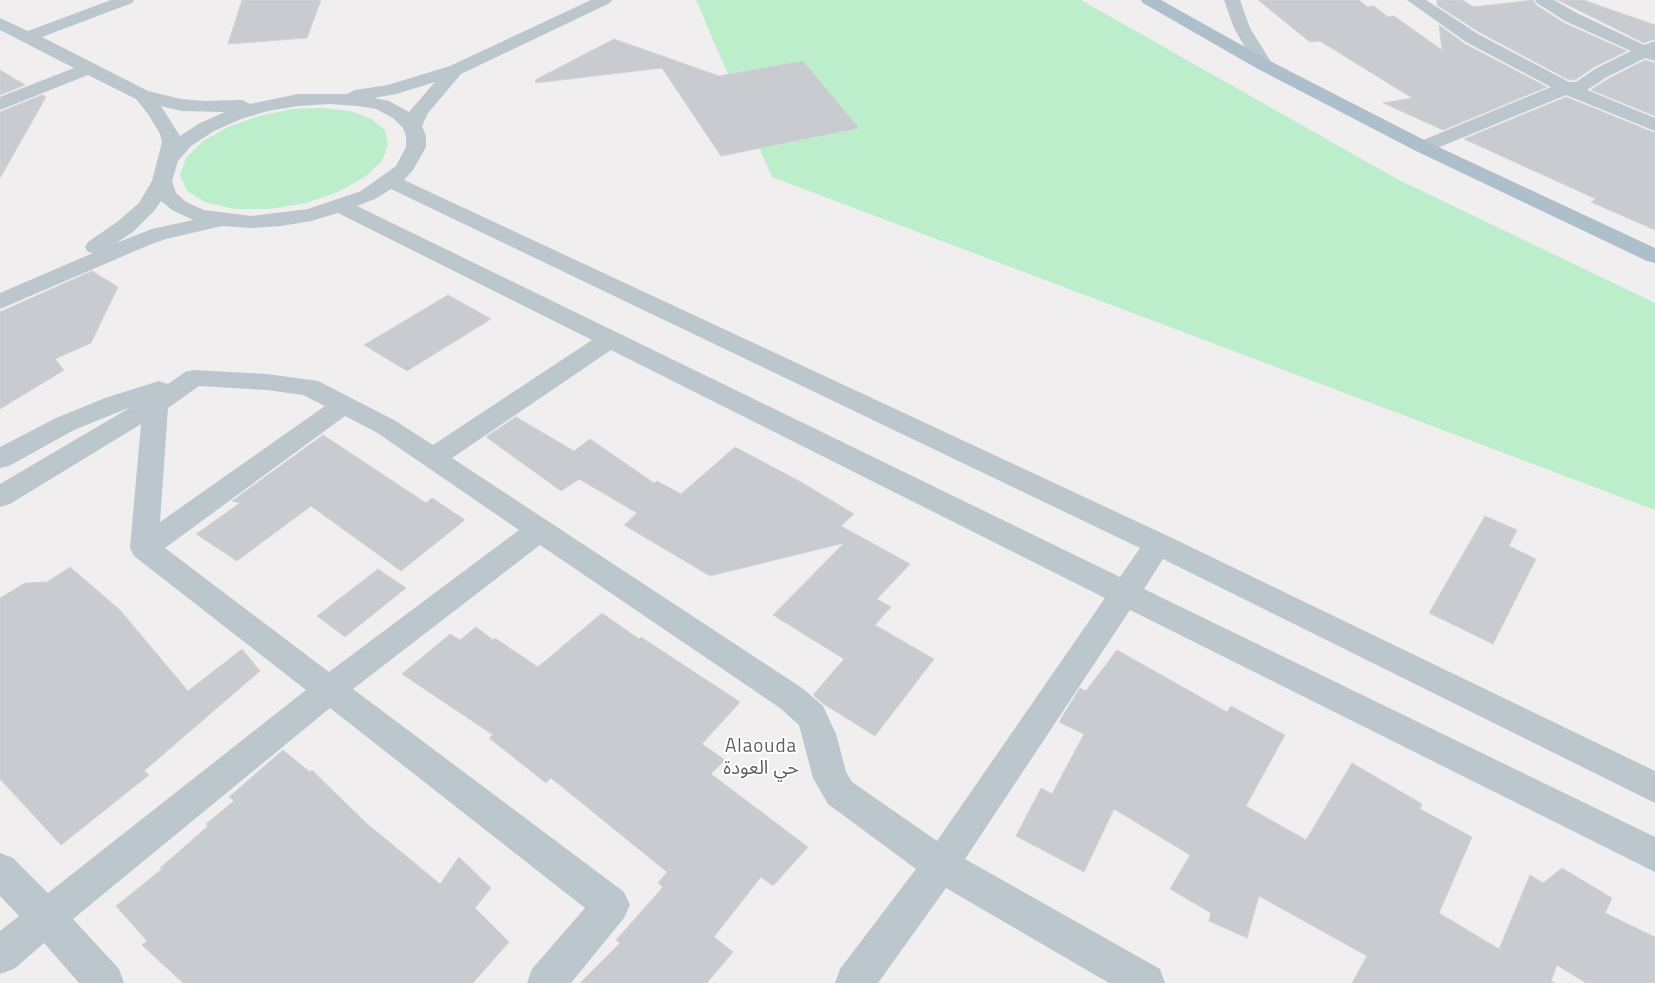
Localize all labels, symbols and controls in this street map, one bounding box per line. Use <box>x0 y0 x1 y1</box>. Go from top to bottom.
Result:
district label: Alaouda حي العودة <box>724 736 798 780</box>

